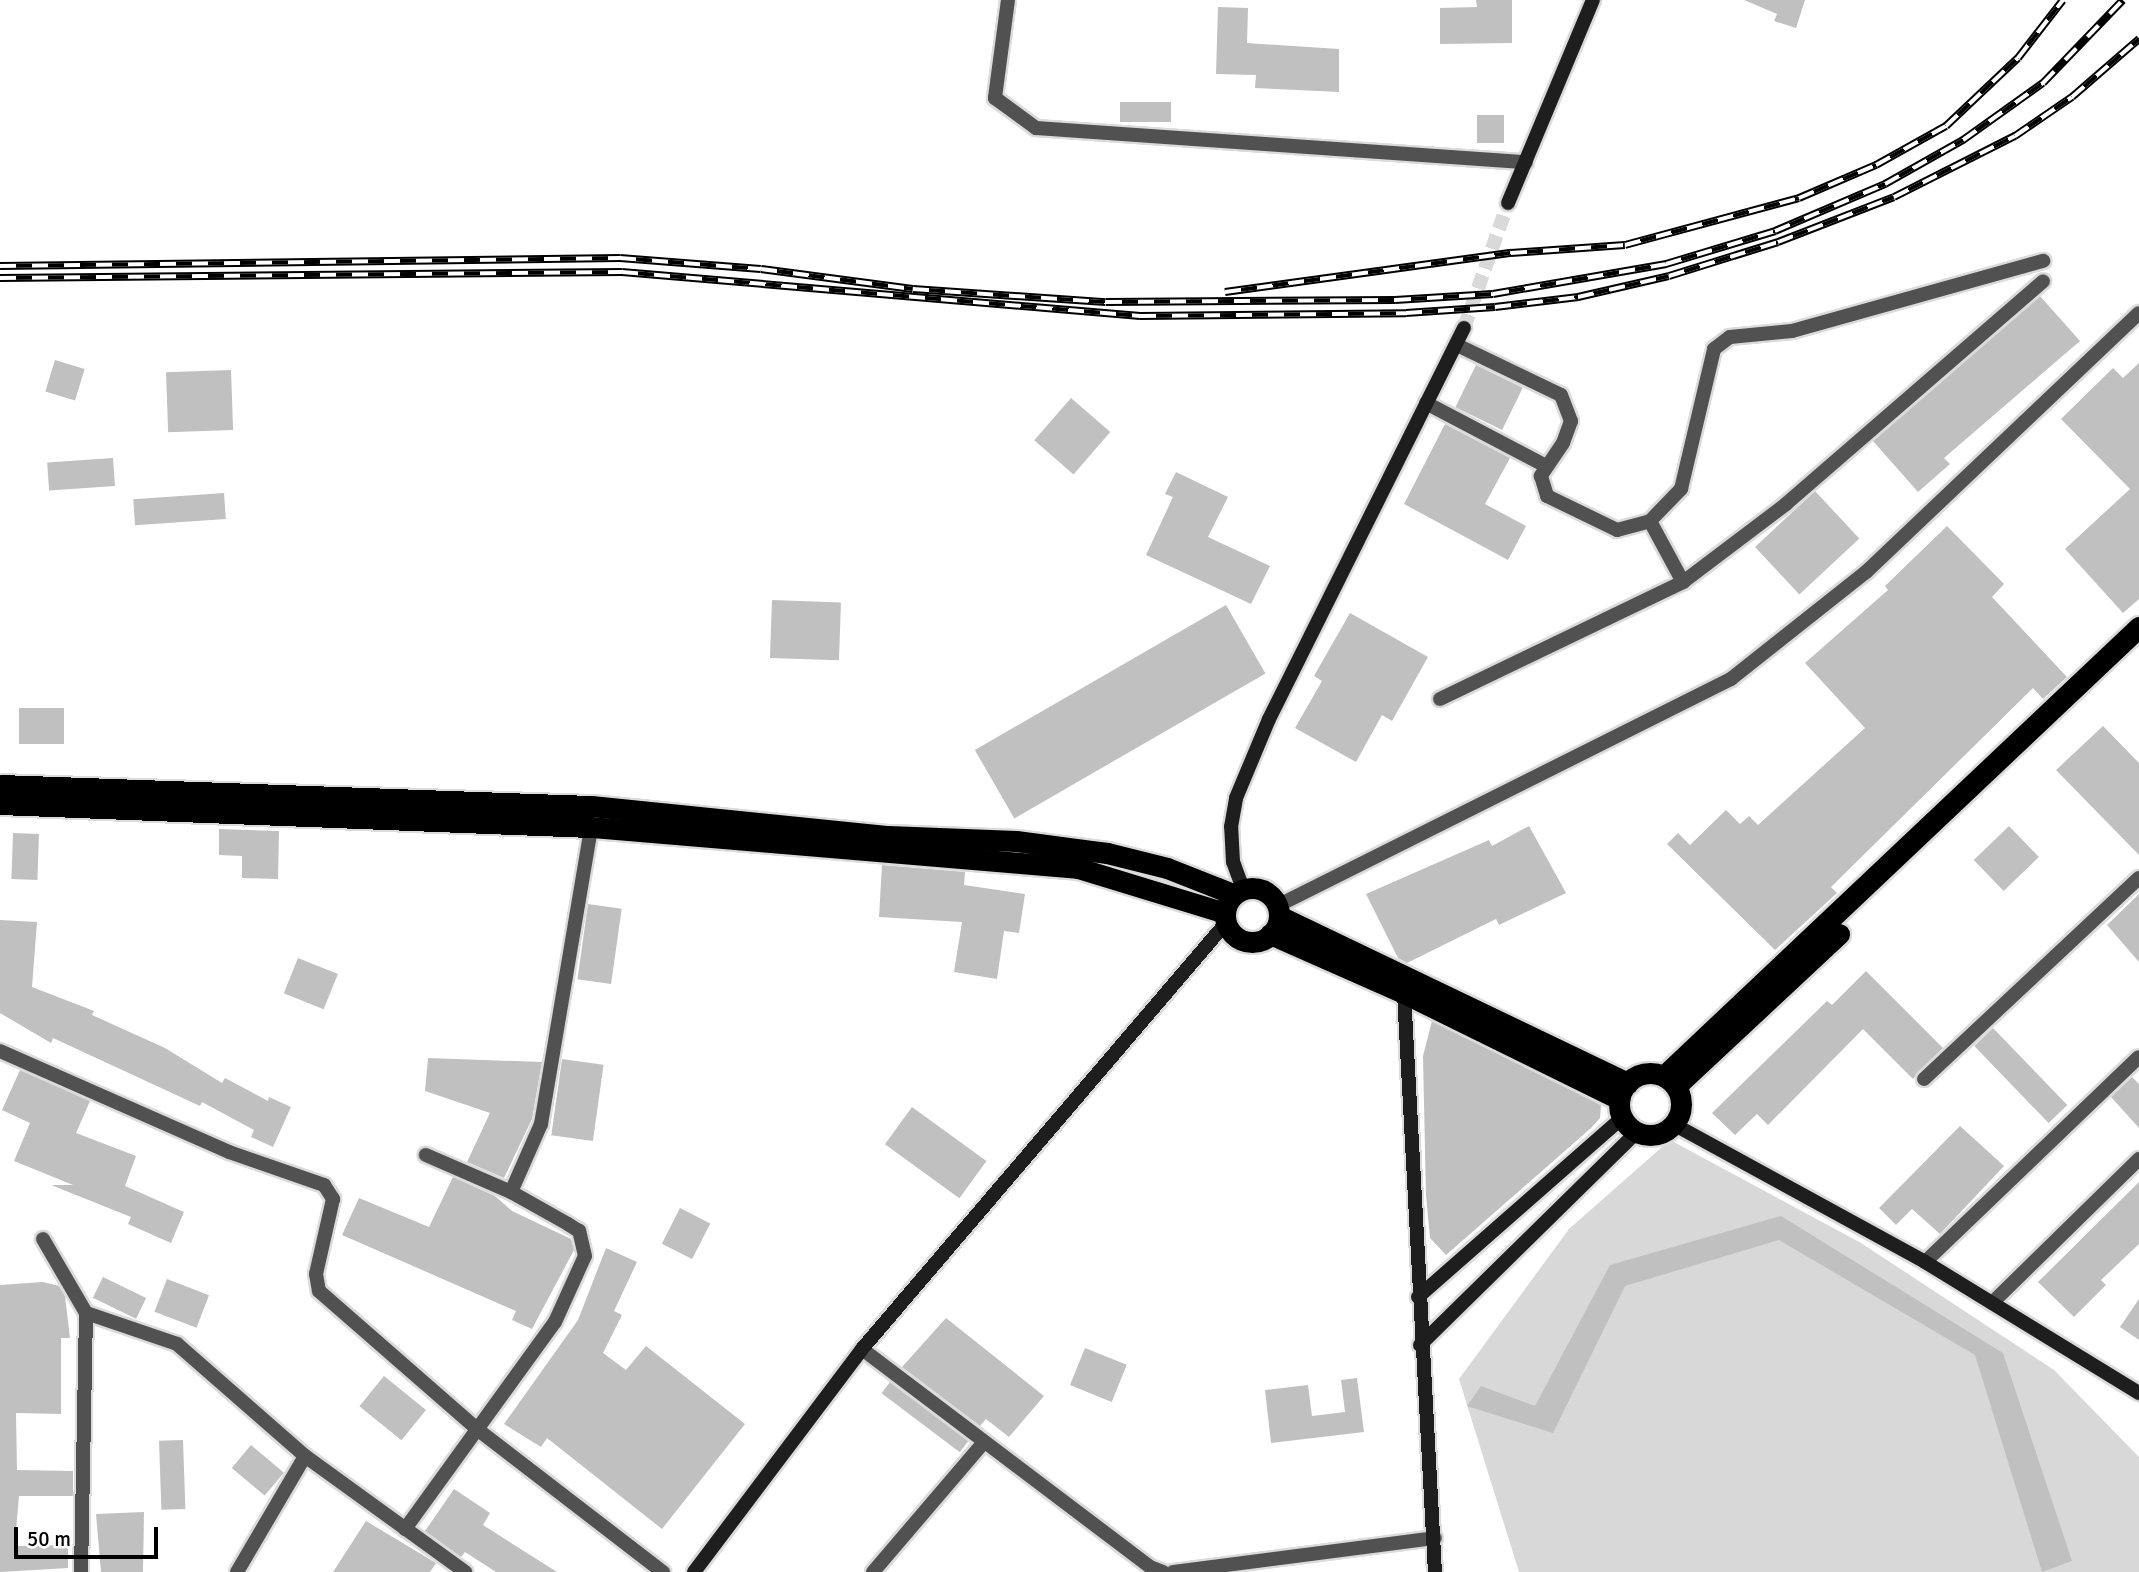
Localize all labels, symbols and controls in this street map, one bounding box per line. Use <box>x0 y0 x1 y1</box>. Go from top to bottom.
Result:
scale bar <box>18 1512 161 1556</box>
text: 50 m <box>27 1526 71 1552</box>

